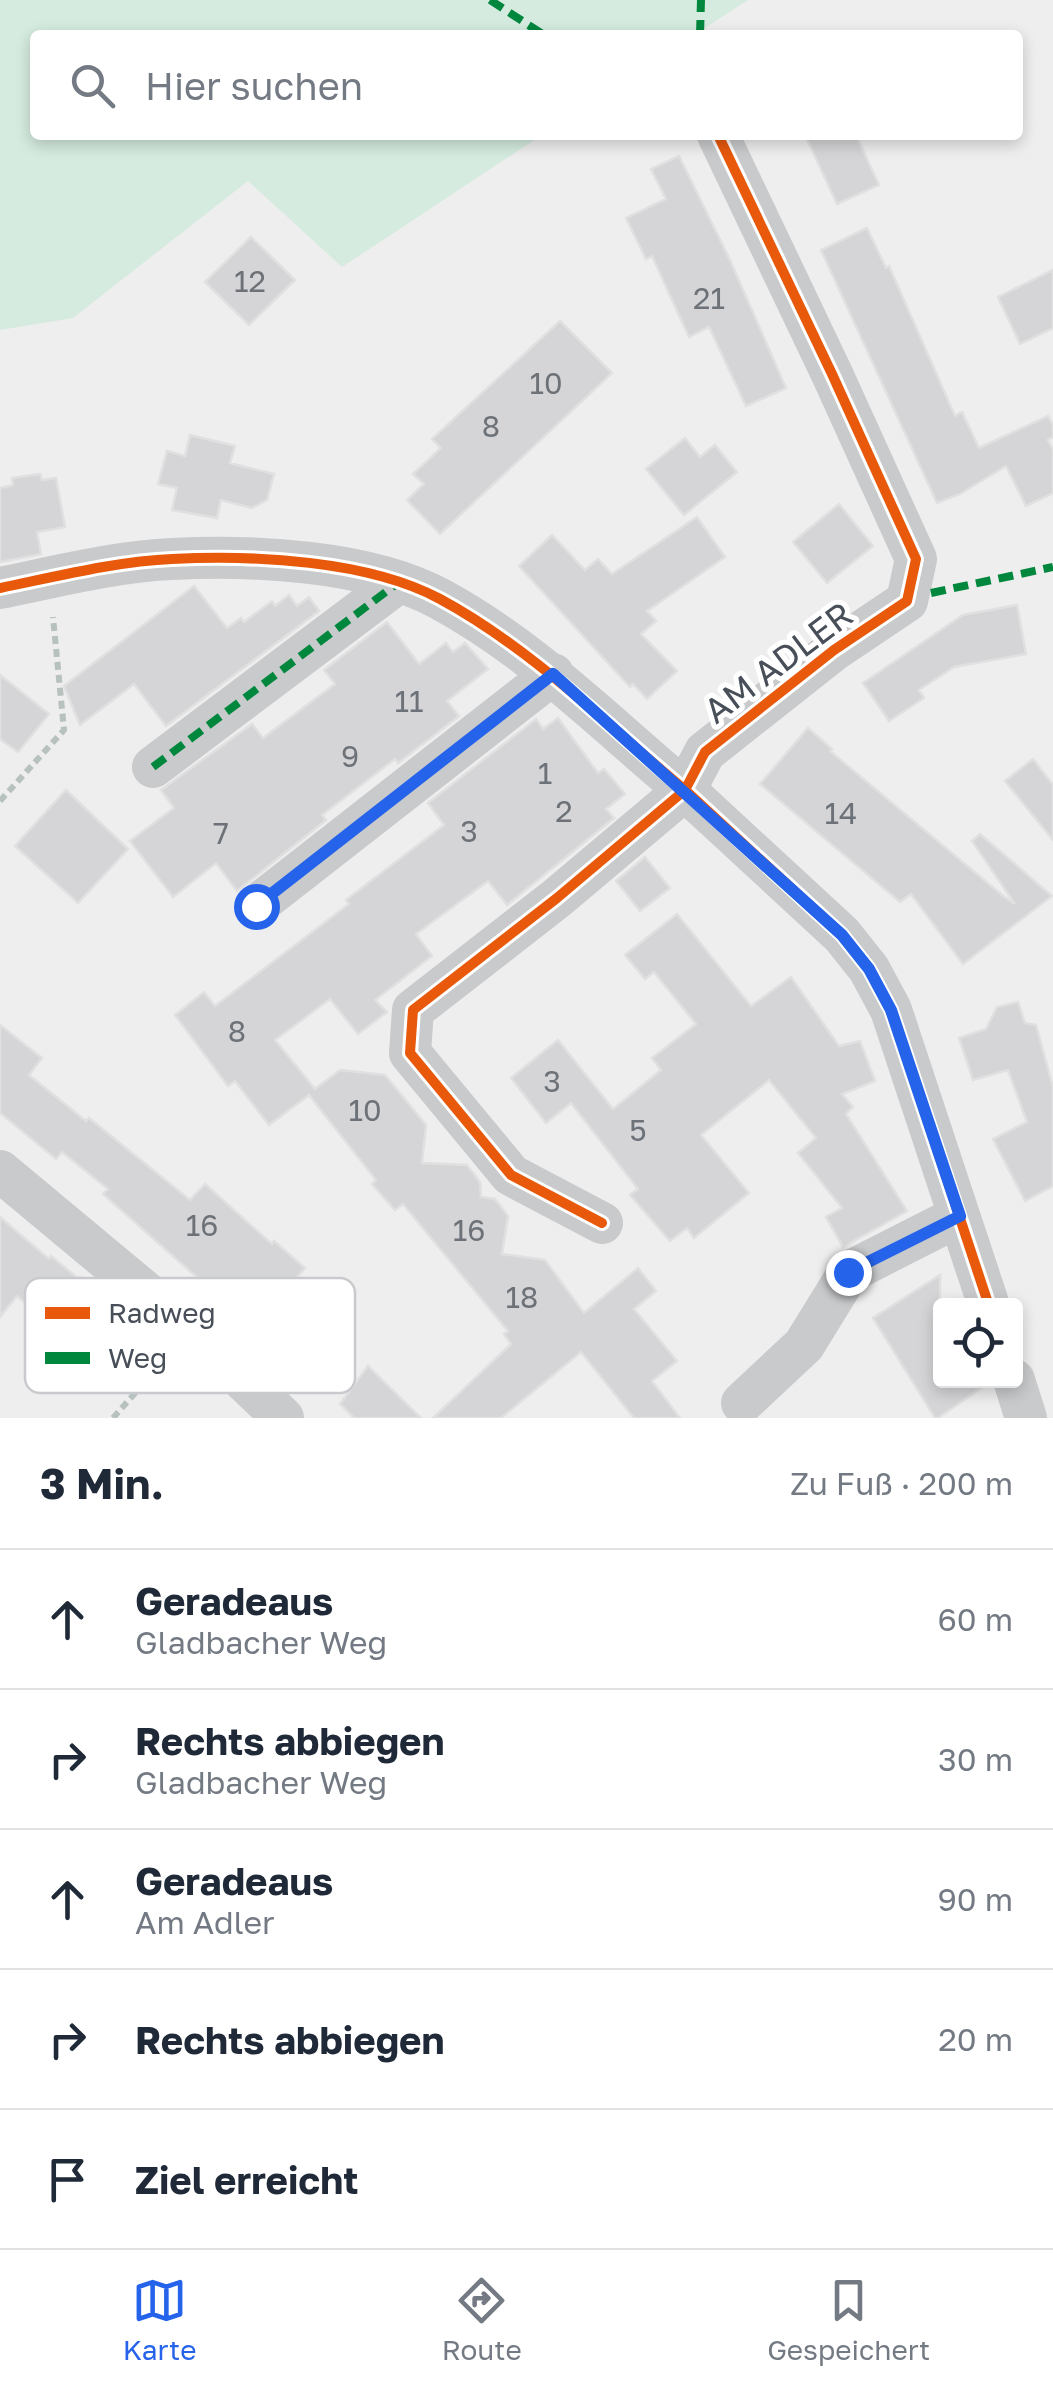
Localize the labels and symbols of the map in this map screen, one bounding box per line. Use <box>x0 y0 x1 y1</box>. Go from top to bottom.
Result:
house number: 12 <box>234 263 266 299</box>
house number: 21 <box>693 280 725 316</box>
house number: 10 <box>529 365 563 401</box>
house number: 8 <box>482 408 500 444</box>
street label: AM ADLER <box>695 592 861 732</box>
house number: 11 <box>394 683 424 719</box>
house number: 9 <box>341 738 359 774</box>
house number: 1 <box>538 755 552 791</box>
house number: 2 <box>555 793 573 829</box>
house number: 14 <box>825 795 857 831</box>
house number: 3 <box>460 813 478 849</box>
house number: 7 <box>213 815 229 851</box>
route start <box>234 884 280 930</box>
house number: 8 <box>228 1013 246 1049</box>
house number: 3 <box>543 1063 561 1099</box>
house number: 10 <box>348 1092 382 1128</box>
house number: 5 <box>629 1112 647 1148</box>
house number: 16 <box>186 1207 218 1243</box>
house number: 16 <box>453 1212 485 1248</box>
route end <box>826 1250 872 1296</box>
legend <box>25 1278 355 1393</box>
house number: 18 <box>506 1279 538 1315</box>
text: Radweg <box>108 1296 216 1329</box>
text: Weg <box>108 1341 167 1374</box>

